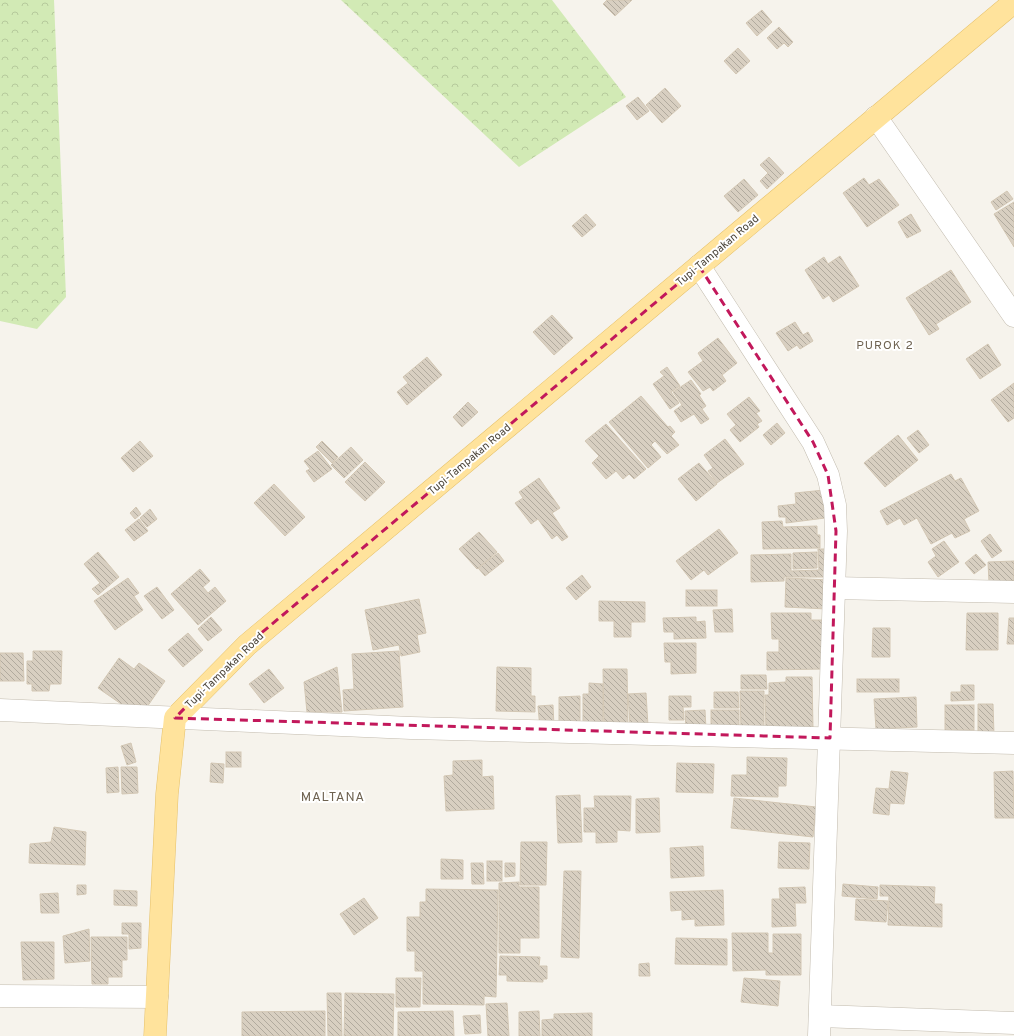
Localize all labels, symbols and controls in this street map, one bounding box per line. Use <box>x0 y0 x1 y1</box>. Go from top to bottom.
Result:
street label: Tupi-Tampakan Road <box>673 212 762 290</box>
district label: PUROK 2 <box>856 338 914 354</box>
street label: Tupi-Tampakan Road <box>425 421 514 499</box>
street label: Tupi-Tampakan Road <box>182 630 267 712</box>
district label: MALTANA <box>301 790 365 806</box>

